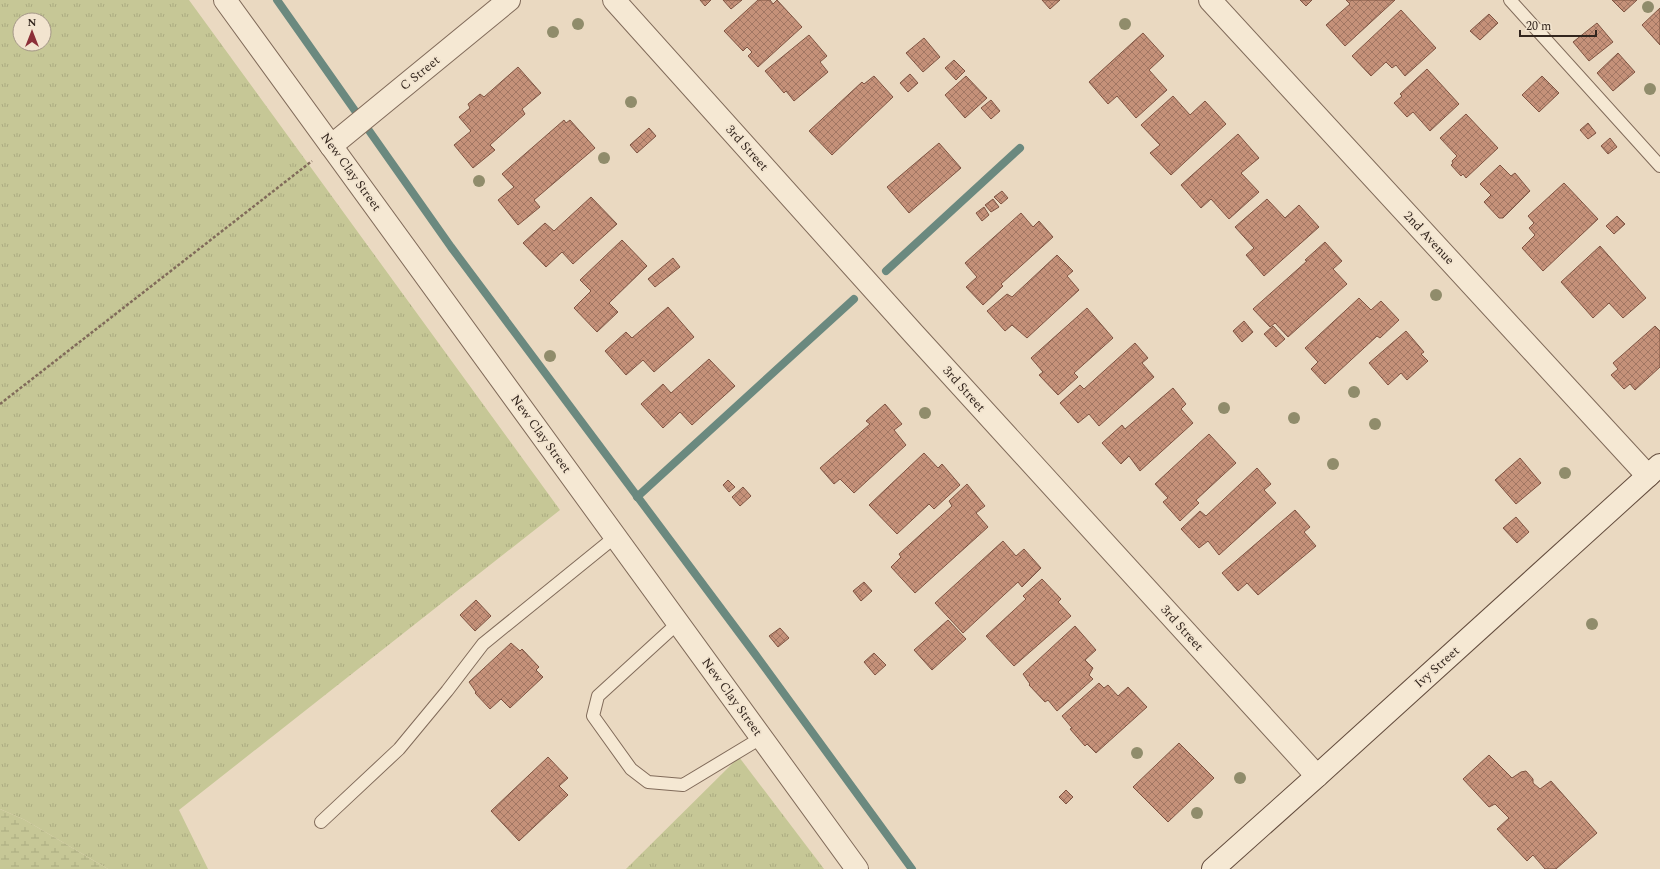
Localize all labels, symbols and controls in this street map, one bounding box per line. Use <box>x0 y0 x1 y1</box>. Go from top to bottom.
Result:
north arrow <box>12 12 52 52</box>
scale bar <box>1520 12 1596 38</box>
text: N <box>28 14 37 31</box>
text: 20 m <box>1526 17 1551 36</box>
street label: C Street <box>396 50 445 96</box>
street label: 3rd Street <box>721 120 774 176</box>
street label: New Clay Street <box>316 129 387 216</box>
street label: 2nd Avenue <box>1399 206 1459 270</box>
street label: 3rd Street <box>938 361 991 417</box>
street label: New Clay Street <box>506 391 577 478</box>
street label: 3rd Street <box>1156 600 1209 656</box>
street label: Ivy Street <box>1410 641 1464 693</box>
street label: New Clay Street <box>697 654 768 741</box>

